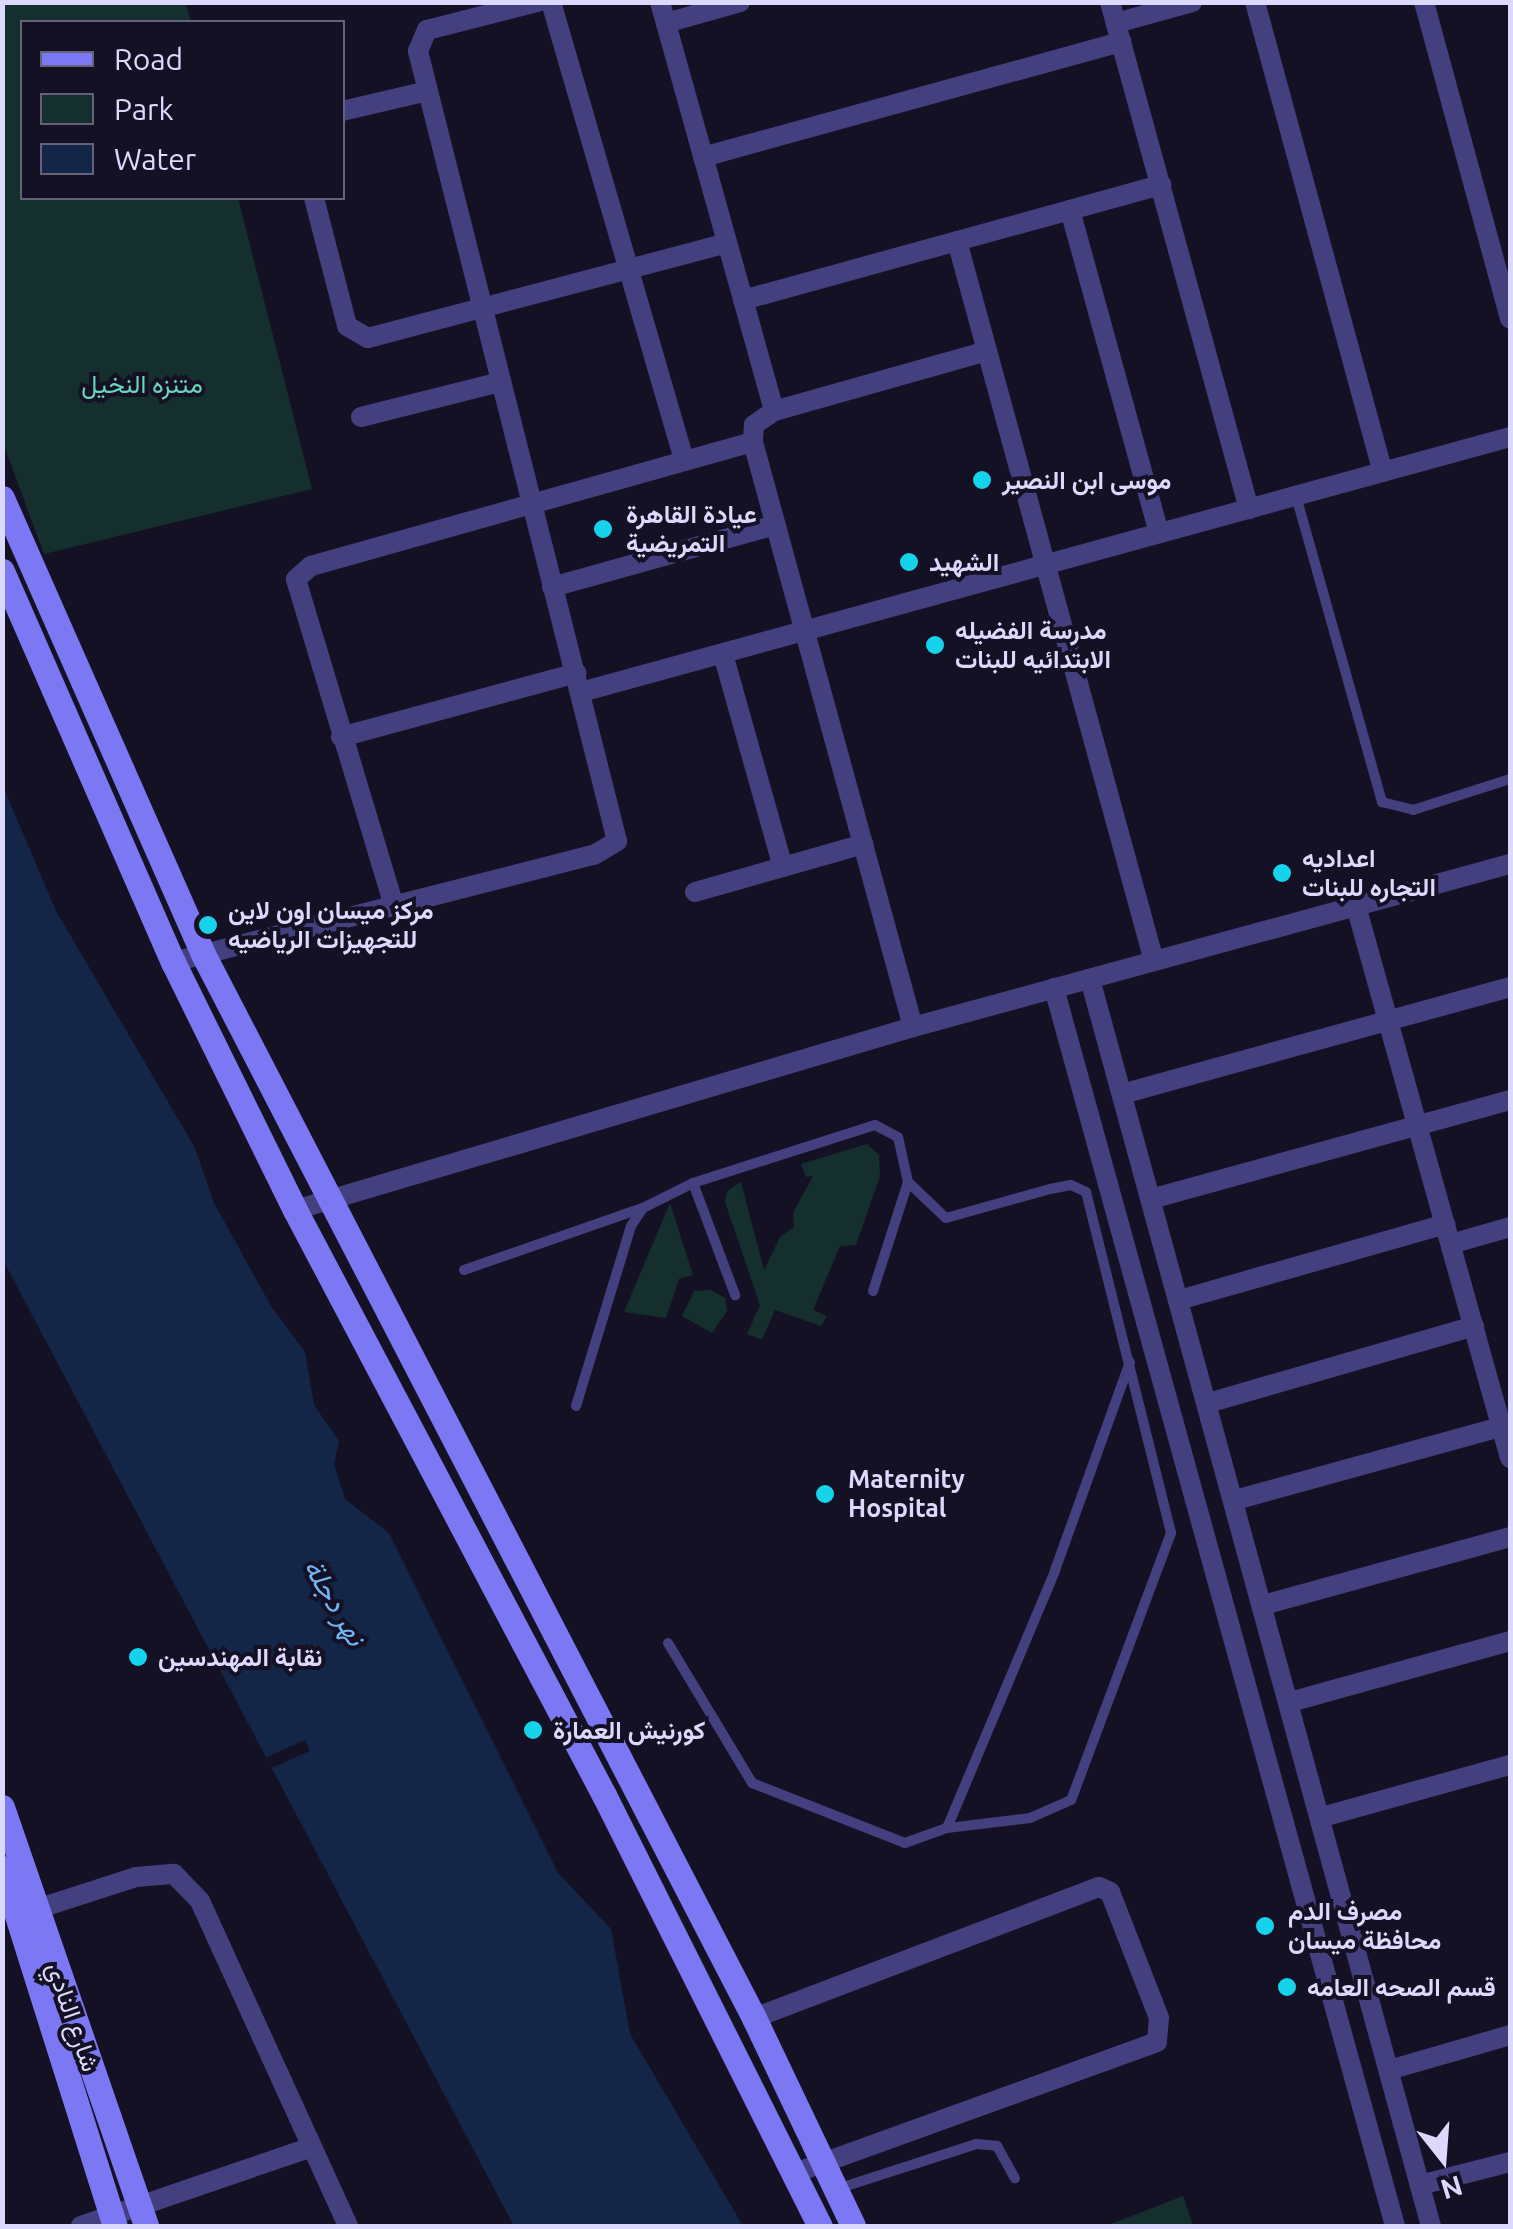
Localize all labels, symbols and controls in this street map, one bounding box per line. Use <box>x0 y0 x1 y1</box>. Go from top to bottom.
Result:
legend <box>20 20 345 200</box>
text: Road <box>114 42 183 76</box>
text: Park <box>114 92 174 126</box>
text: Water <box>114 142 196 176</box>
park label: متنزه النخيل <box>81 369 203 399</box>
place label: موسى ابن النصير <box>1002 465 1171 495</box>
marker: موسى ابن النصير <box>971 469 993 491</box>
place label: عيادة القاهرة التمريضية <box>626 500 757 559</box>
marker: عيادة القاهرة التمريضية <box>590 516 616 542</box>
place label: الشهيد <box>929 547 999 577</box>
marker: الشهيد <box>898 551 920 573</box>
place label: مدرسة الفضيله الابتدائيه للبنات <box>955 616 1111 675</box>
marker: مدرسة الفضيله الابتدائيه للبنات <box>924 634 946 656</box>
place label: اعداديه التجاره للبنات <box>1302 844 1436 903</box>
marker: اعداديه التجاره للبنات <box>1271 862 1293 884</box>
place label: مركز ميسان اون لاين للتجهيزات الرياضيه <box>228 896 434 955</box>
marker: مركز ميسان اون لاين للتجهيزات الرياضيه <box>197 914 219 936</box>
place label: Maternity Hospital <box>848 1465 965 1524</box>
marker: Maternity Hospital <box>812 1481 838 1507</box>
water label: نهر دجلة <box>297 1553 373 1651</box>
place label: نقابة المهندسين <box>158 1642 322 1672</box>
marker: نقابة المهندسين <box>127 1646 149 1668</box>
place label: كورنيش العمارة <box>553 1715 705 1745</box>
marker: كورنيش العمارة <box>522 1719 544 1741</box>
place label: مصرف الدم محافظة ميسان <box>1288 1897 1441 1956</box>
marker: مصرف الدم محافظة ميسان <box>1252 1913 1278 1939</box>
street label: شارع النادي <box>40 1958 106 2076</box>
place label: قسم الصحه العامه <box>1307 1972 1496 2002</box>
marker: قسم الصحه العامه <box>1276 1976 1298 1998</box>
north arrow <box>1393 2109 1493 2209</box>
text: N <box>1437 2170 1466 2206</box>

